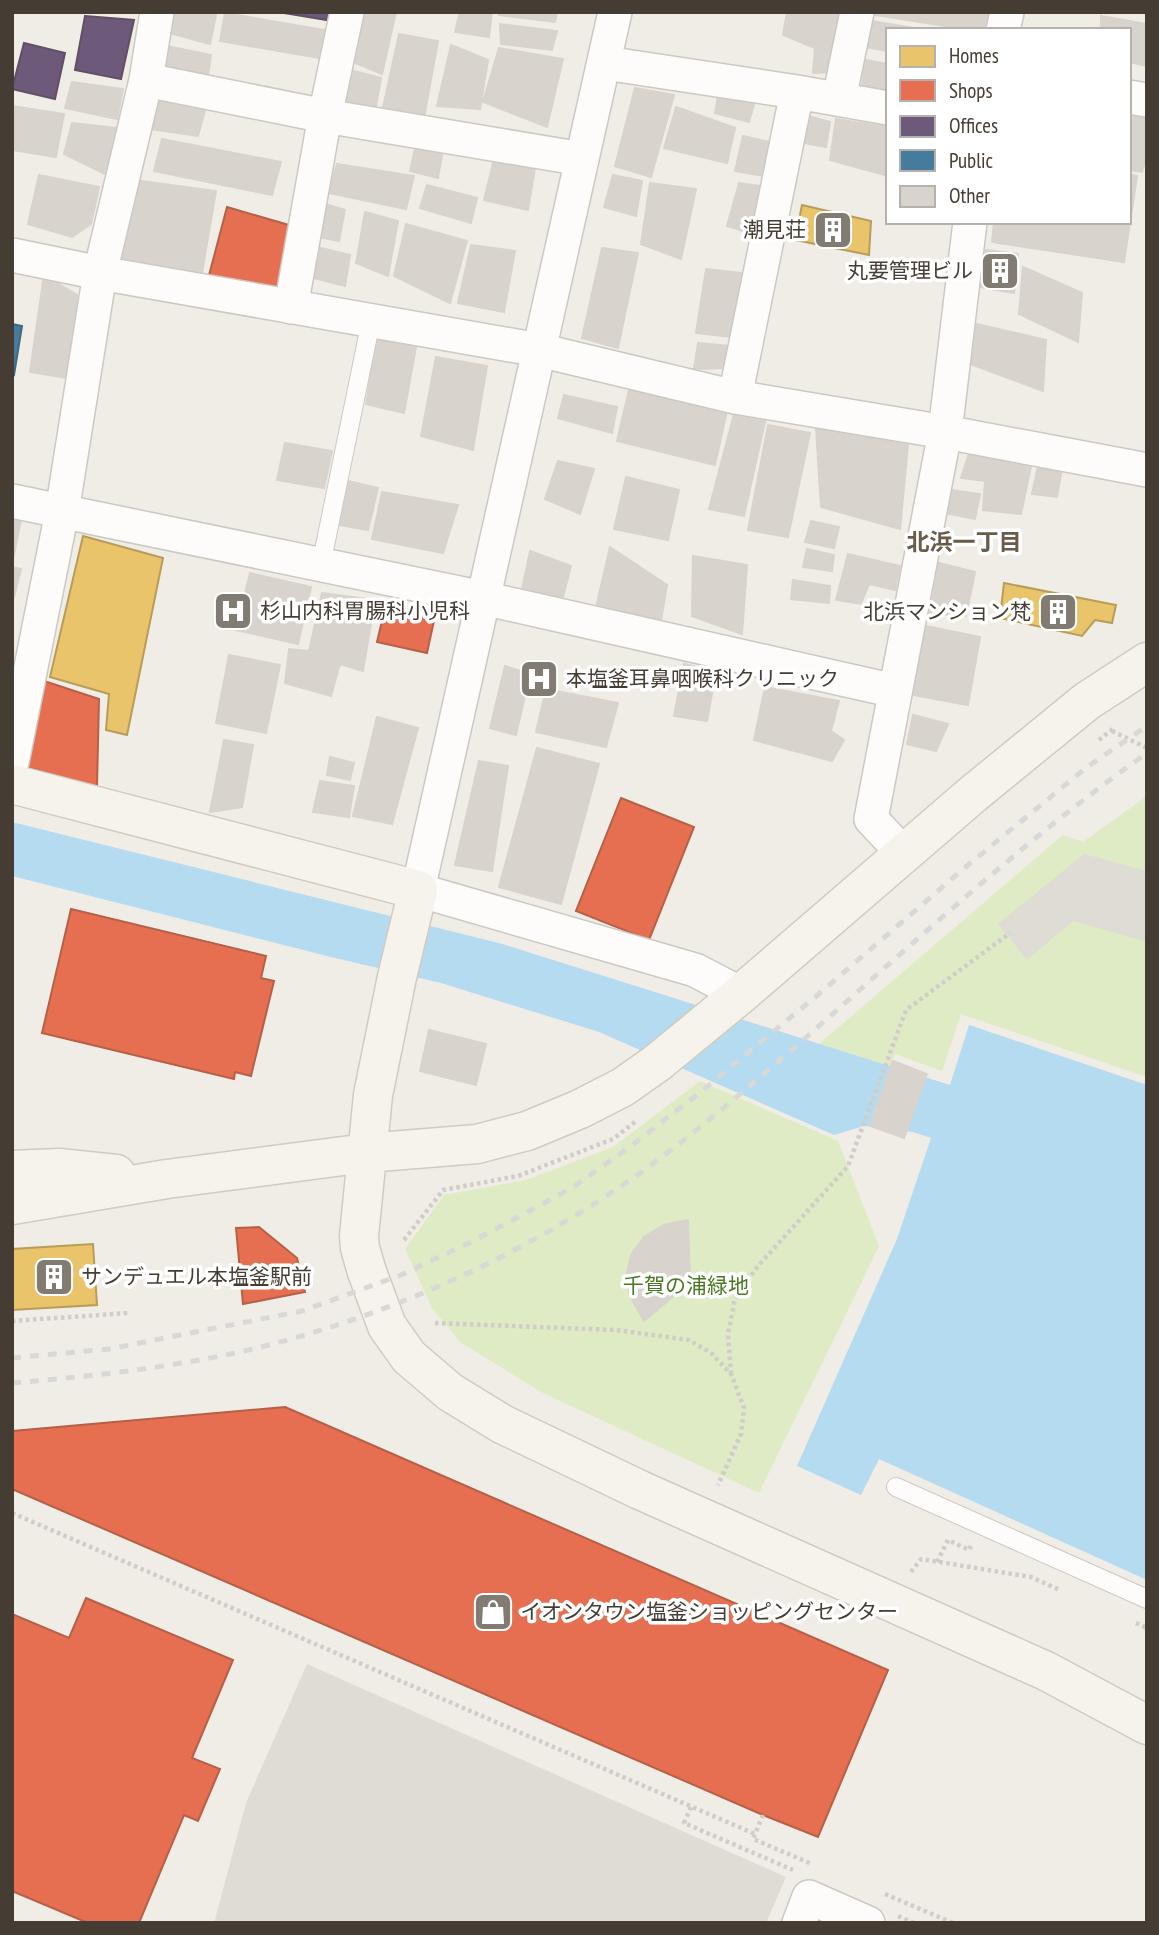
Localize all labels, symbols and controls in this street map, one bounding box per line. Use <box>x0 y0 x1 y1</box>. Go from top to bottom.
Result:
legend <box>886 28 1131 224</box>
text: Homes <box>949 42 999 69</box>
text: Shops <box>949 77 993 104</box>
text: Offices <box>949 112 998 139</box>
text: Public <box>949 147 994 174</box>
text: Other <box>949 182 990 209</box>
building icon: 潮見荘 <box>812 209 854 251</box>
place label: 潮見荘 <box>743 216 806 243</box>
building icon: 丸要管理ビル <box>979 250 1021 292</box>
place label: 丸要管理ビル <box>847 257 973 284</box>
district label: 北浜一丁目 <box>907 527 1022 556</box>
hospital icon: 杉山内科胃腸科小児科 <box>212 590 254 632</box>
building icon: 北浜マンション梵 <box>1037 591 1079 633</box>
place label: 杉山内科胃腸科小児科 <box>260 597 470 624</box>
place label: 北浜マンション梵 <box>863 598 1031 625</box>
hospital icon: 本塩釜耳鼻咽喉科クリニック <box>518 658 560 700</box>
place label: 本塩釜耳鼻咽喉科クリニック <box>566 665 839 692</box>
building icon: サンデュエル本塩釜駅前 <box>33 1256 75 1298</box>
place label: サンデュエル本塩釜駅前 <box>81 1263 312 1290</box>
park label: 千賀の浦緑地 <box>623 1272 749 1299</box>
shop icon: イオンタウン塩釜ショッピングセンター <box>472 1591 514 1633</box>
place label: イオンタウン塩釜ショッピングセンター <box>520 1598 898 1625</box>

